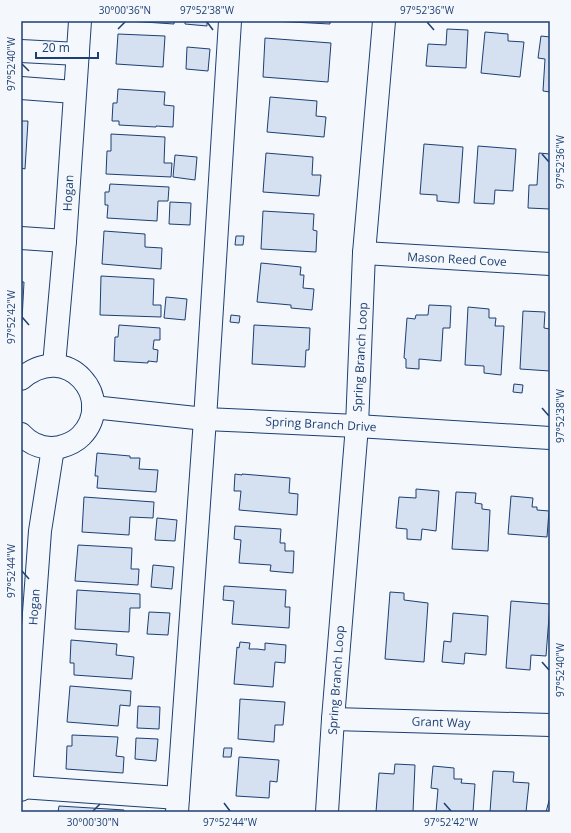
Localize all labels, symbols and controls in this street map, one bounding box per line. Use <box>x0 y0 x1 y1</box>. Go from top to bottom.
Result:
text: 30°00'36"N <box>99 3 151 17</box>
text: 97°52'38"W <box>180 3 235 17</box>
text: 97°52'36"W <box>400 3 455 17</box>
scale bar <box>36 34 98 60</box>
text: 97°52'40"W <box>4 36 18 91</box>
text: 20 m <box>42 39 70 56</box>
text: 97°52'36"W <box>553 134 567 189</box>
street label: Hogan <box>59 174 77 212</box>
street label: Mason Reed Cove <box>407 248 507 270</box>
text: 97°52'42"W <box>4 289 18 344</box>
street label: Spring Branch Loop <box>349 302 371 412</box>
text: 97°52'38"W <box>553 388 567 443</box>
street label: Spring Branch Drive <box>265 413 377 435</box>
text: 97°52'44"W <box>4 543 18 598</box>
street label: Hogan <box>24 588 44 626</box>
street label: Spring Branch Loop <box>324 625 348 735</box>
text: 97°52'40"W <box>553 642 567 697</box>
street label: Grant Way <box>411 712 472 732</box>
text: 30°00'30"N <box>67 815 119 829</box>
text: 97°52'44"W <box>203 815 258 829</box>
text: 97°52'42"W <box>424 815 479 829</box>

